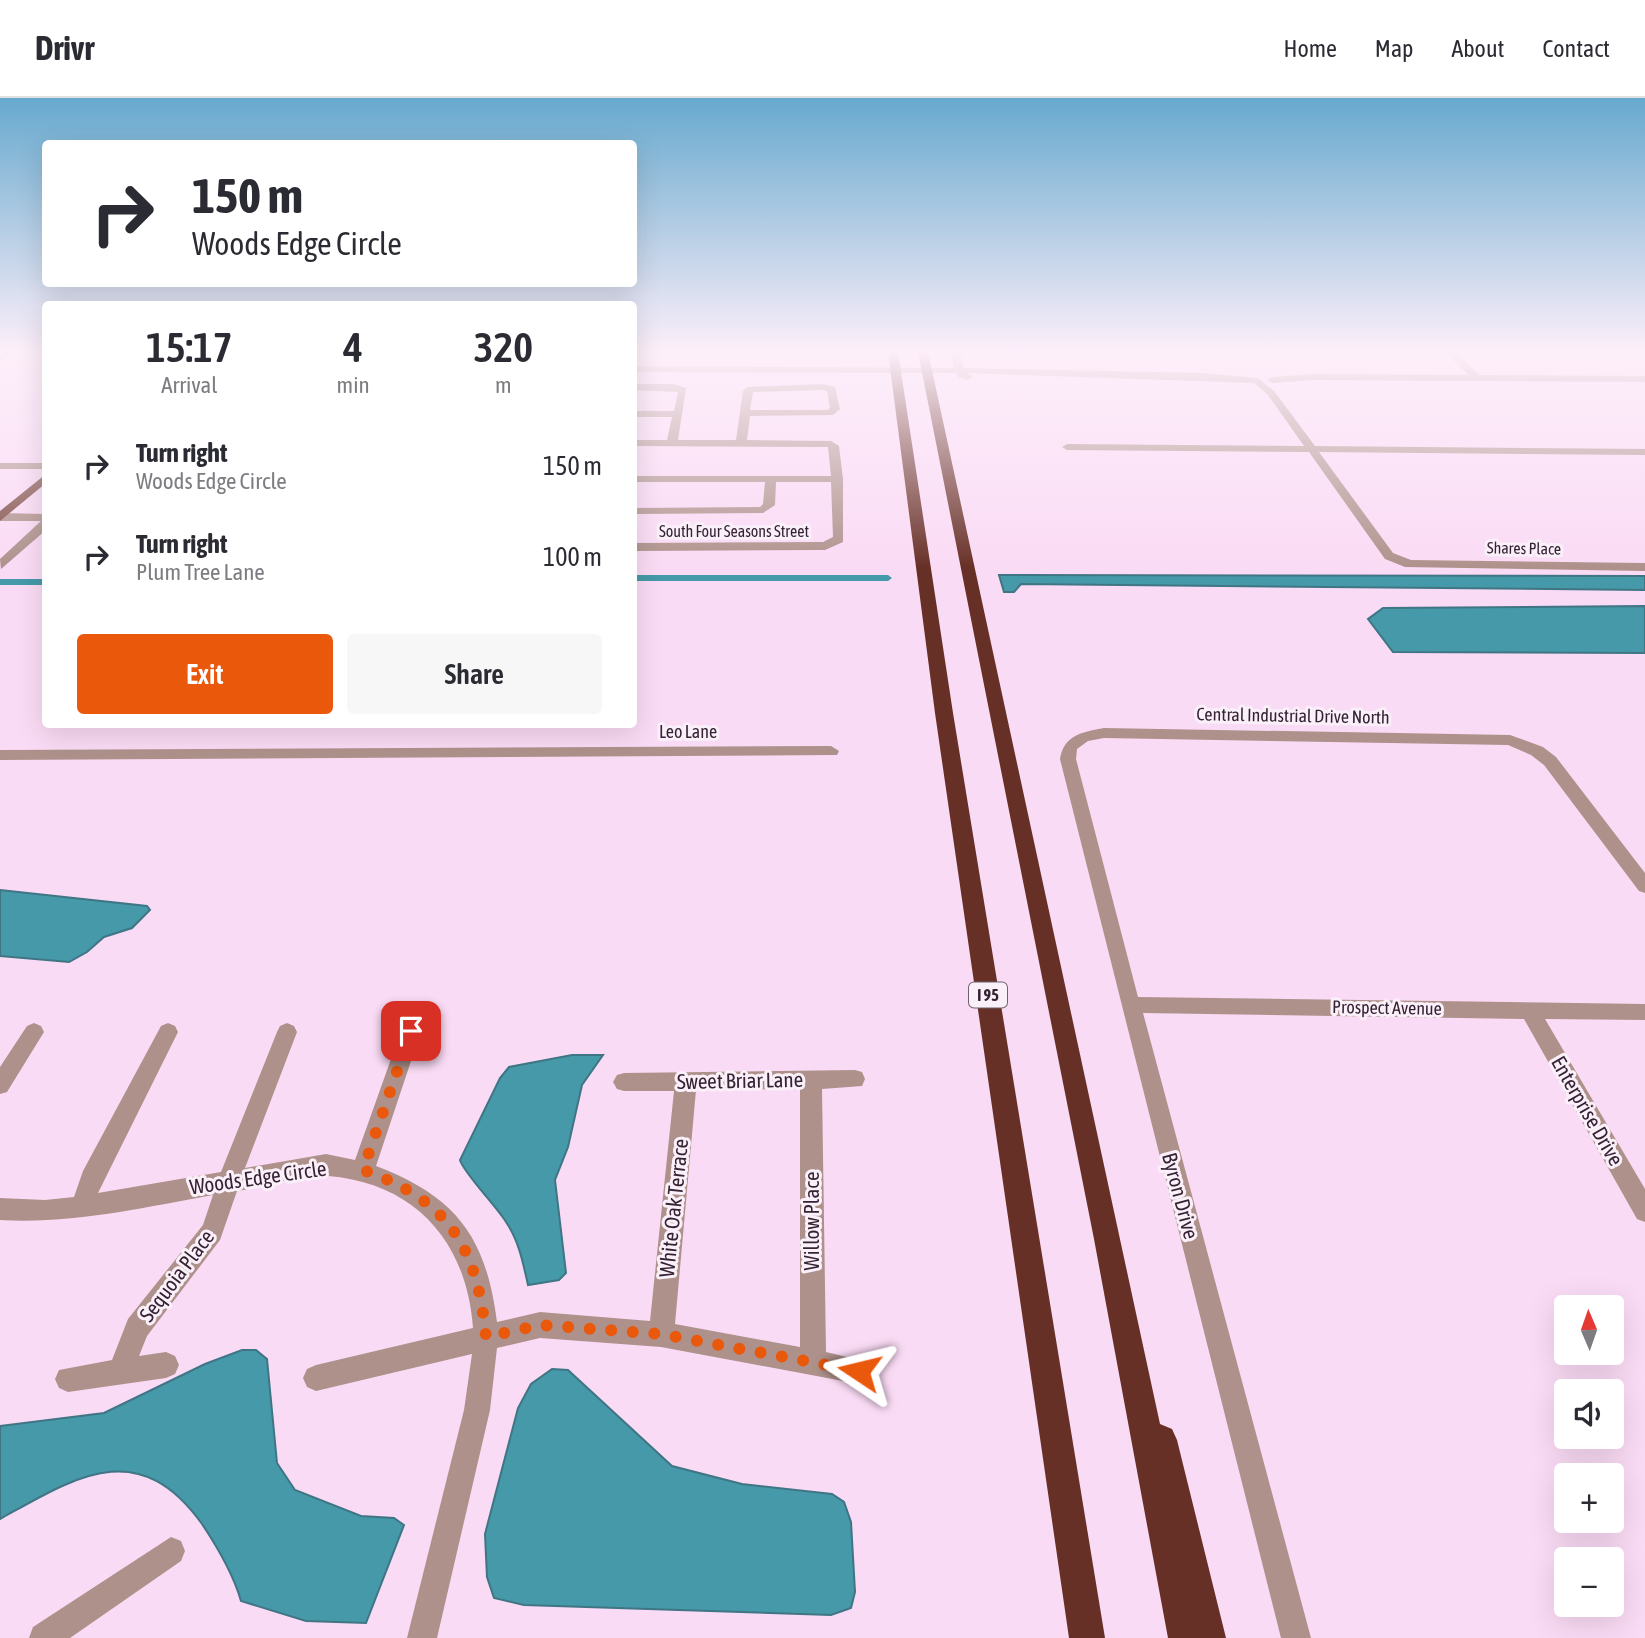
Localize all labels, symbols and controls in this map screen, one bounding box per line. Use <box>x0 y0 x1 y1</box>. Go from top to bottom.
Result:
text: Drivr <box>35 29 94 67</box>
text: Home <box>1283 35 1337 62</box>
text: Map <box>1375 35 1413 62</box>
text: About <box>1451 35 1504 62</box>
text: Contact <box>1542 35 1610 62</box>
text: 150 m <box>192 167 303 223</box>
icon: right <box>77 168 168 259</box>
text: Woods Edge Circle <box>192 225 402 262</box>
text: 15:17 <box>146 323 233 371</box>
text: 4 <box>343 323 363 371</box>
text: 320 <box>474 323 533 371</box>
text: Arrival <box>161 372 217 398</box>
text: min <box>337 372 370 398</box>
text: m <box>495 372 512 398</box>
text: Turn right <box>136 438 227 468</box>
icon: right <box>77 447 115 485</box>
text: 150 m <box>543 451 602 481</box>
text: Woods Edge Circle <box>136 468 287 494</box>
street label: South Four Seasons Street <box>659 522 809 540</box>
text: Turn right <box>136 529 227 559</box>
icon: right <box>77 538 115 576</box>
street label: Shares Place <box>1487 538 1561 558</box>
text: 100 m <box>543 542 602 572</box>
text: Plum Tree Lane <box>136 559 265 585</box>
button: Exit <box>77 634 333 714</box>
button: Share <box>347 634 602 714</box>
street label: Central Industrial Drive North <box>1196 703 1390 728</box>
street label: Leo Lane <box>659 721 717 742</box>
road number: I 95 <box>969 982 1007 1007</box>
street label: Prospect Avenue <box>1332 996 1442 1019</box>
pin <box>381 1001 441 1061</box>
icon: arrive <box>392 1012 430 1050</box>
street label: Enterprise Drive <box>1547 1052 1629 1169</box>
street label: Sweet Briar Lane <box>677 1067 803 1093</box>
street label: White Oak Terrace <box>654 1137 692 1278</box>
street label: Byron Drive <box>1158 1150 1204 1242</box>
street label: Woods Edge Circle <box>188 1156 328 1198</box>
street label: Willow Place <box>799 1172 823 1270</box>
street label: Sequoia Place <box>134 1225 218 1326</box>
north arrow <box>1554 1295 1624 1365</box>
map controls <box>1554 1295 1624 1617</box>
position arrow <box>822 1334 896 1408</box>
button: sound <box>1554 1379 1624 1449</box>
button: + <box>1554 1463 1624 1533</box>
button: − <box>1554 1547 1624 1617</box>

